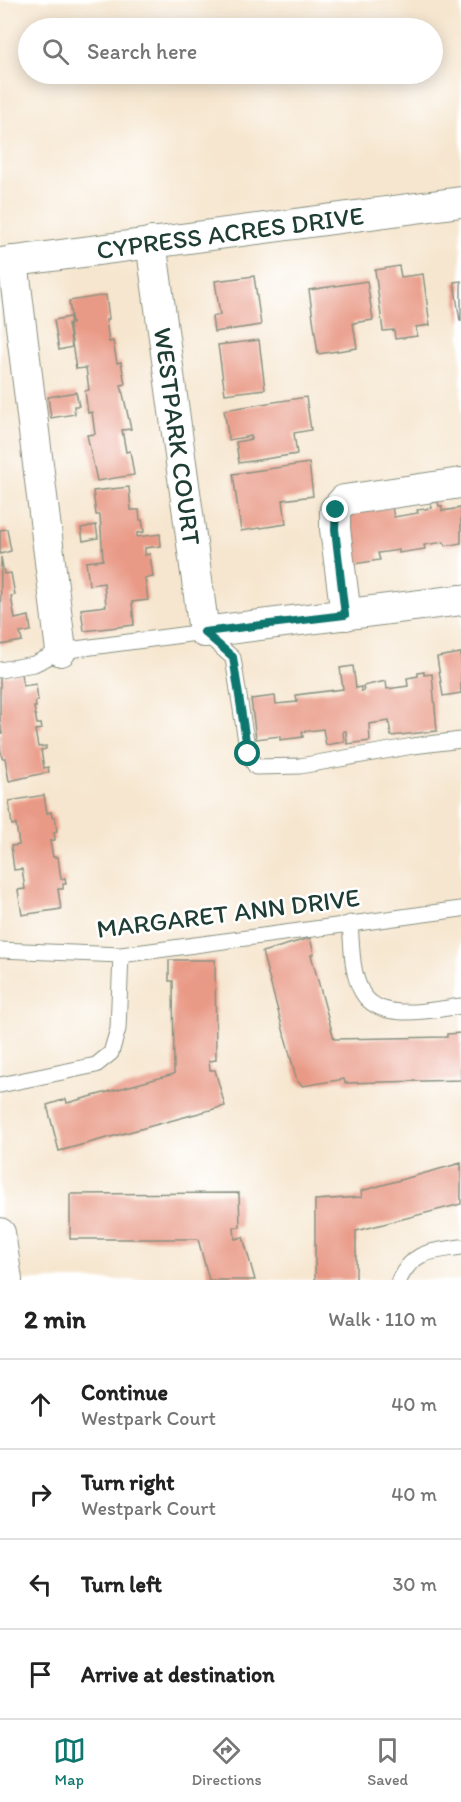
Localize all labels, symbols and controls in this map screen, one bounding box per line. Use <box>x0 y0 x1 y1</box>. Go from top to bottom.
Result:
search box <box>18 18 443 84</box>
icon: search <box>39 35 72 68</box>
text: Search here <box>87 38 197 65</box>
street label: CYPRESS ACRES DRIVE <box>94 199 366 266</box>
street label: WESTPARK COURT <box>147 325 208 547</box>
route end <box>322 496 348 522</box>
route start <box>234 740 260 766</box>
street label: MARGARET ANN DRIVE <box>95 881 361 945</box>
text: 2 min <box>24 1303 86 1335</box>
text: Walk · 110 m <box>328 1307 437 1331</box>
text: Continue <box>81 1379 168 1406</box>
icon: ahead <box>24 1388 57 1421</box>
text: 40 m <box>391 1392 437 1416</box>
text: Westpark Court <box>81 1406 216 1430</box>
text: Turn right <box>81 1469 175 1496</box>
icon: right <box>24 1478 57 1511</box>
text: 40 m <box>391 1482 437 1506</box>
text: Westpark Court <box>81 1496 216 1520</box>
icon: left <box>24 1568 57 1601</box>
text: Turn left <box>81 1571 162 1598</box>
text: 30 m <box>392 1572 437 1596</box>
icon: arrive <box>24 1658 57 1691</box>
text: Arrive at destination <box>81 1661 275 1688</box>
tab: Map <box>53 1734 86 1789</box>
tab: Directions <box>191 1734 262 1789</box>
tab: Saved <box>367 1734 408 1789</box>

